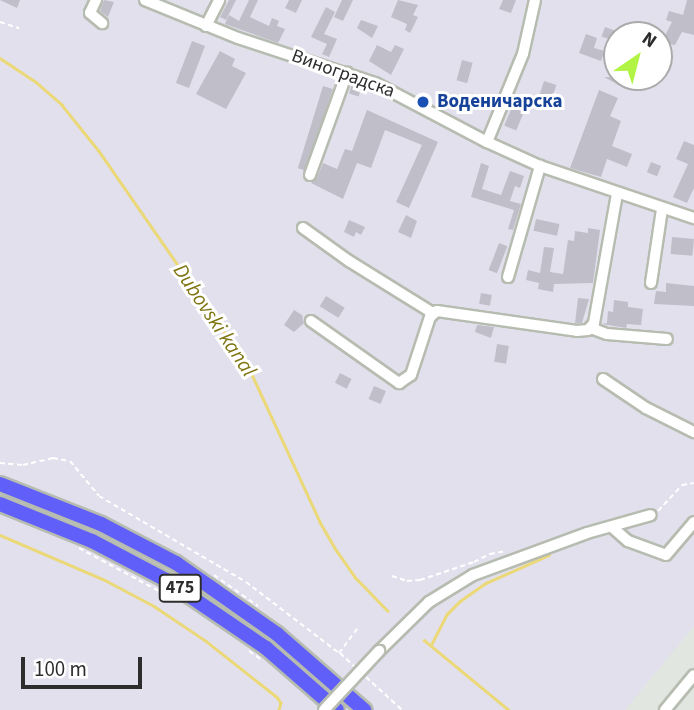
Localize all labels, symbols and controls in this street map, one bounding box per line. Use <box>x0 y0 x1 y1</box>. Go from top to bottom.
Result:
north arrow <box>603 21 673 91</box>
text: N <box>636 25 662 55</box>
street label: Виноградска <box>288 45 398 103</box>
place label: Воденичарска <box>437 91 563 113</box>
marker: Воденичарска <box>415 94 431 110</box>
water label: Dubovski kanal <box>168 259 262 381</box>
road number: 475 <box>157 574 203 602</box>
scale bar <box>24 644 145 688</box>
text: 100 m <box>34 654 87 684</box>

